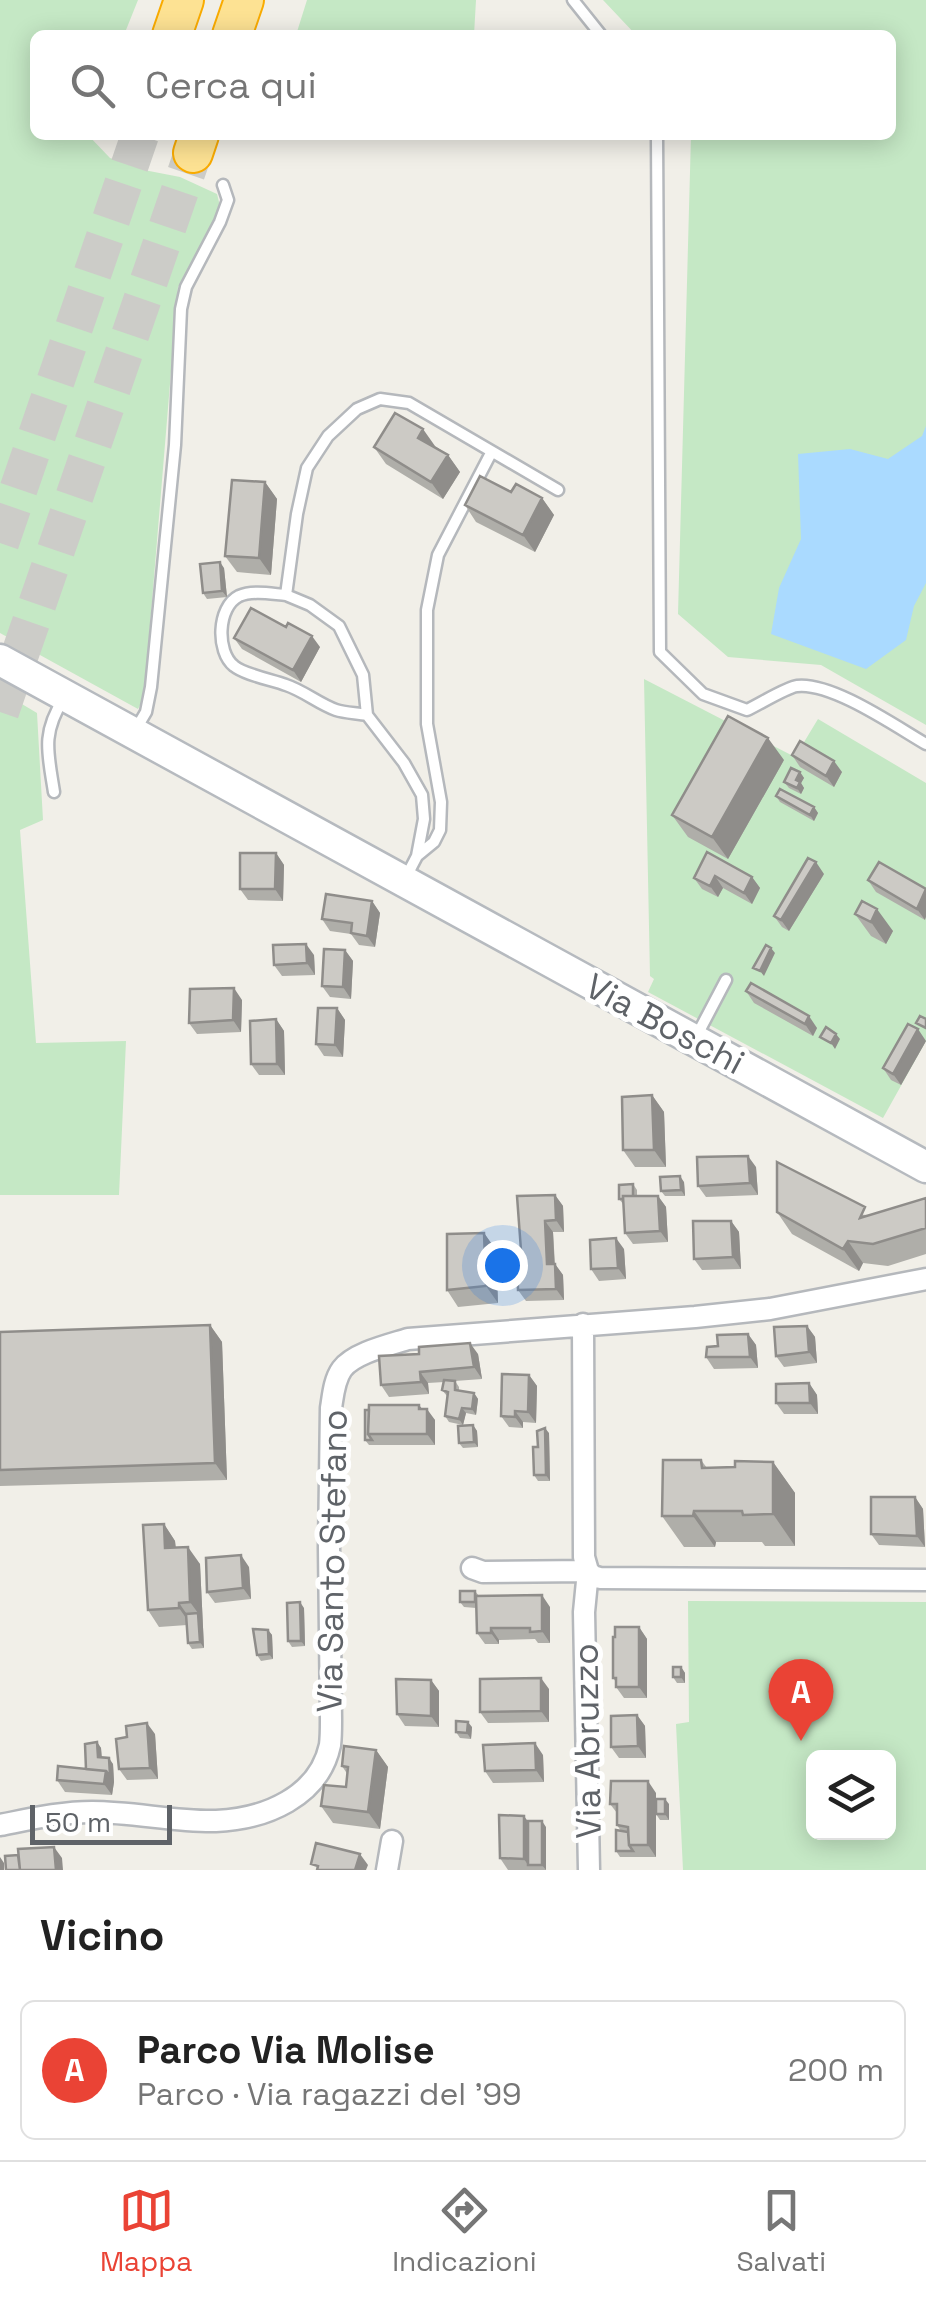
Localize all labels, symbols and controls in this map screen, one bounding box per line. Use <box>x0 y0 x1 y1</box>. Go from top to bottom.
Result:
search box <box>30 30 896 140</box>
icon: search <box>65 58 120 113</box>
text: Cerca qui <box>145 61 317 109</box>
street label: Via Boschi <box>578 964 752 1084</box>
your location <box>477 1240 528 1291</box>
street label: Via Santo Stefano <box>307 1409 357 1713</box>
street label: Via Abruzzo <box>563 1643 611 1839</box>
pin: A <box>768 1658 834 1741</box>
map controls <box>806 1750 896 1840</box>
button: layers <box>806 1750 896 1840</box>
scale bar <box>30 1800 172 1844</box>
text: 50 m <box>45 1804 111 1840</box>
text: Vicino <box>40 1909 165 1962</box>
text: Parco Via Molise <box>137 2026 435 2074</box>
text: A <box>64 2050 85 2090</box>
text: 200 m <box>788 2050 884 2090</box>
text: Parco · Via ragazzi del '99 <box>137 2074 522 2114</box>
tab: Mappa <box>100 2183 192 2279</box>
tab: Indicazioni <box>392 2183 537 2279</box>
tab: Salvati <box>736 2183 826 2279</box>

